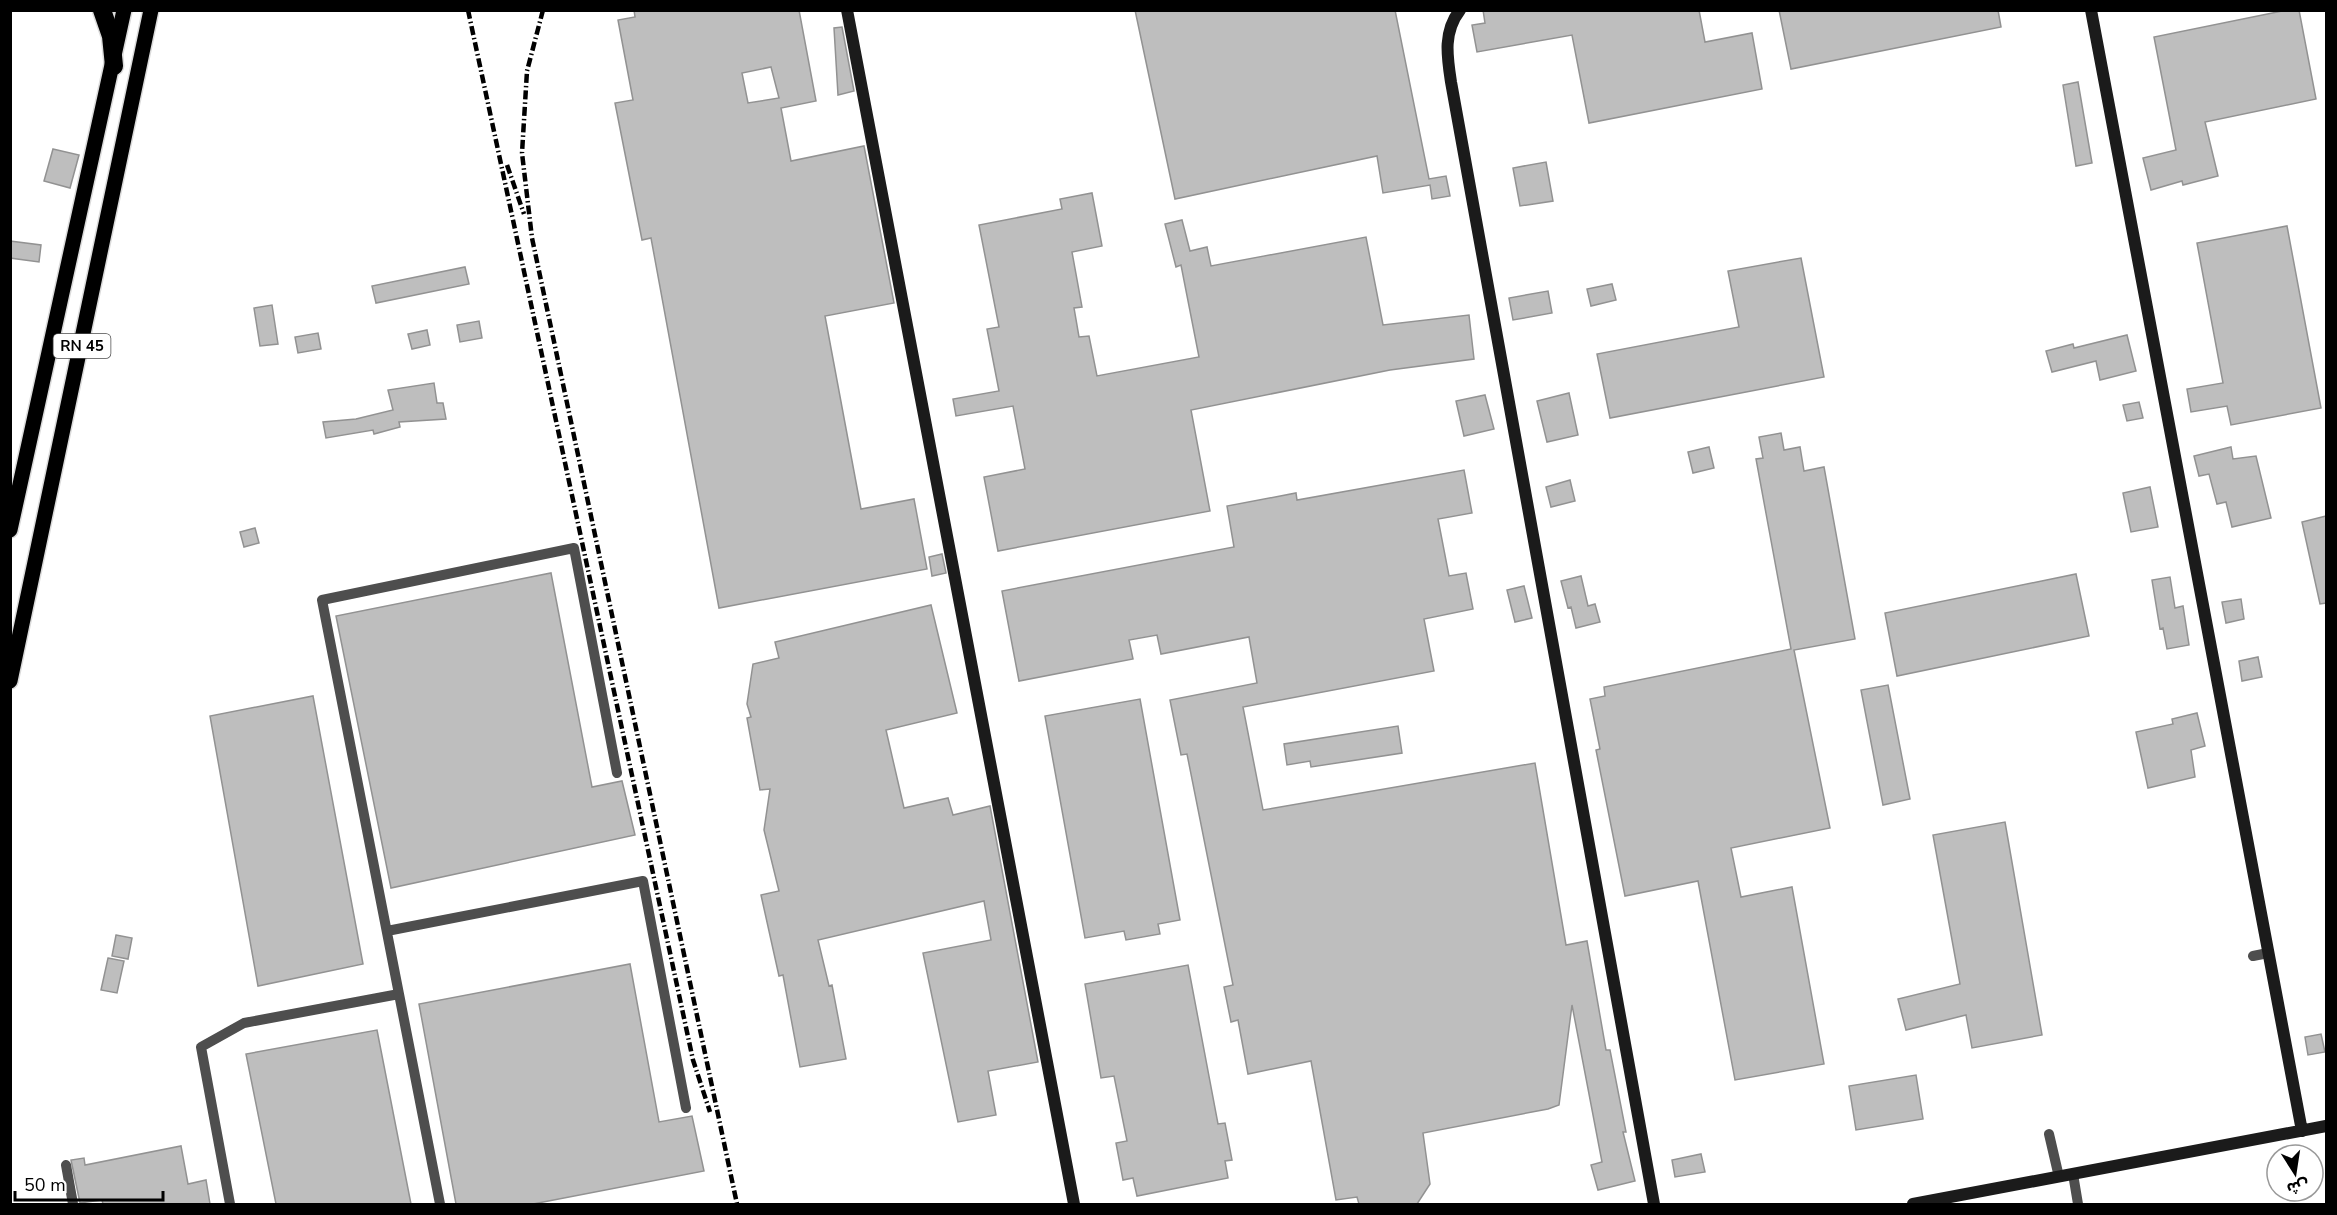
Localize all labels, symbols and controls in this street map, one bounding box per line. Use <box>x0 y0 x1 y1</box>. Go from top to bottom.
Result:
road number: RN 45 <box>54 334 110 358</box>
north arrow <box>2265 1143 2325 1203</box>
scale bar <box>15 1164 164 1202</box>
text: 50 m <box>24 1173 66 1197</box>
text: ش <box>2285 1174 2311 1200</box>

